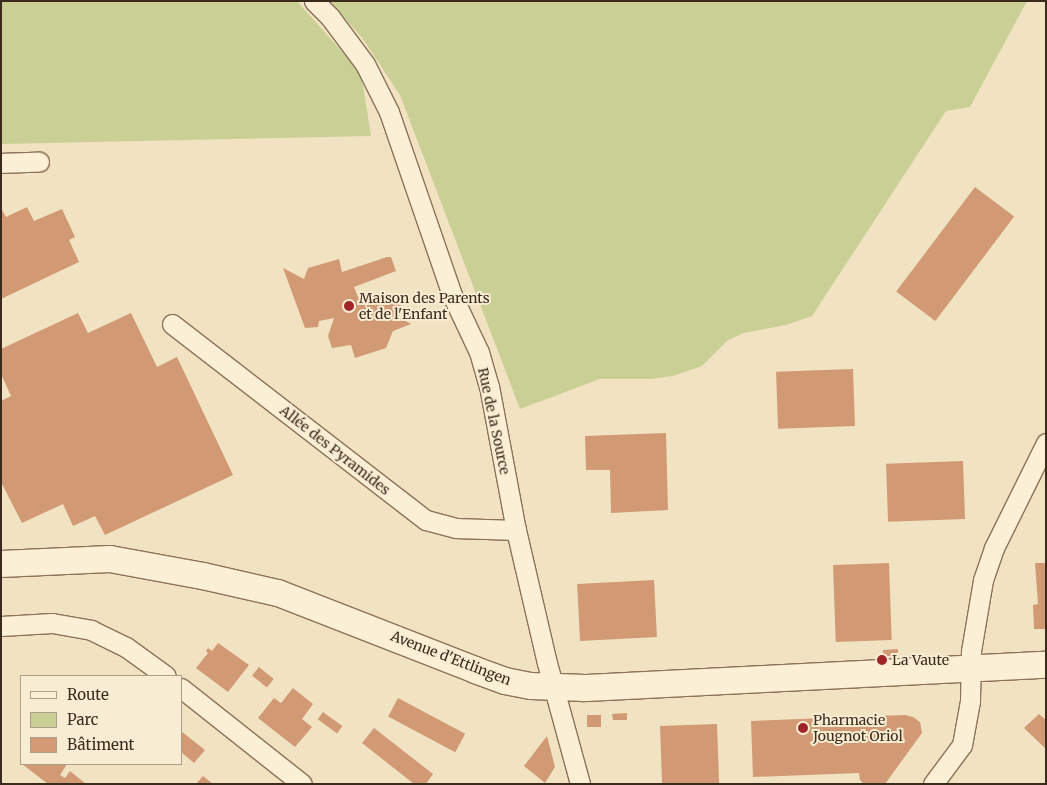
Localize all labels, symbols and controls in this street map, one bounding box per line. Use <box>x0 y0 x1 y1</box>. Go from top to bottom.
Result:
place label: Maison des Parents et de l'Enfant <box>359 290 490 322</box>
marker: Maison des Parents et de l'Enfant <box>343 300 355 312</box>
street label: Rue de la Source <box>474 366 514 476</box>
street label: Allée des Pyramides <box>276 402 394 498</box>
street label: Avenue d'Ettlingen <box>389 627 513 689</box>
place label: La Vaute <box>892 652 949 668</box>
marker: La Vaute <box>876 654 888 666</box>
legend <box>20 675 182 765</box>
text: Route <box>67 685 109 704</box>
text: Parc <box>67 710 98 729</box>
place label: Pharmacie Jougnot Oriol <box>813 712 903 744</box>
marker: Pharmacie Jougnot Oriol <box>797 722 809 734</box>
text: Bâtiment <box>67 735 134 754</box>

